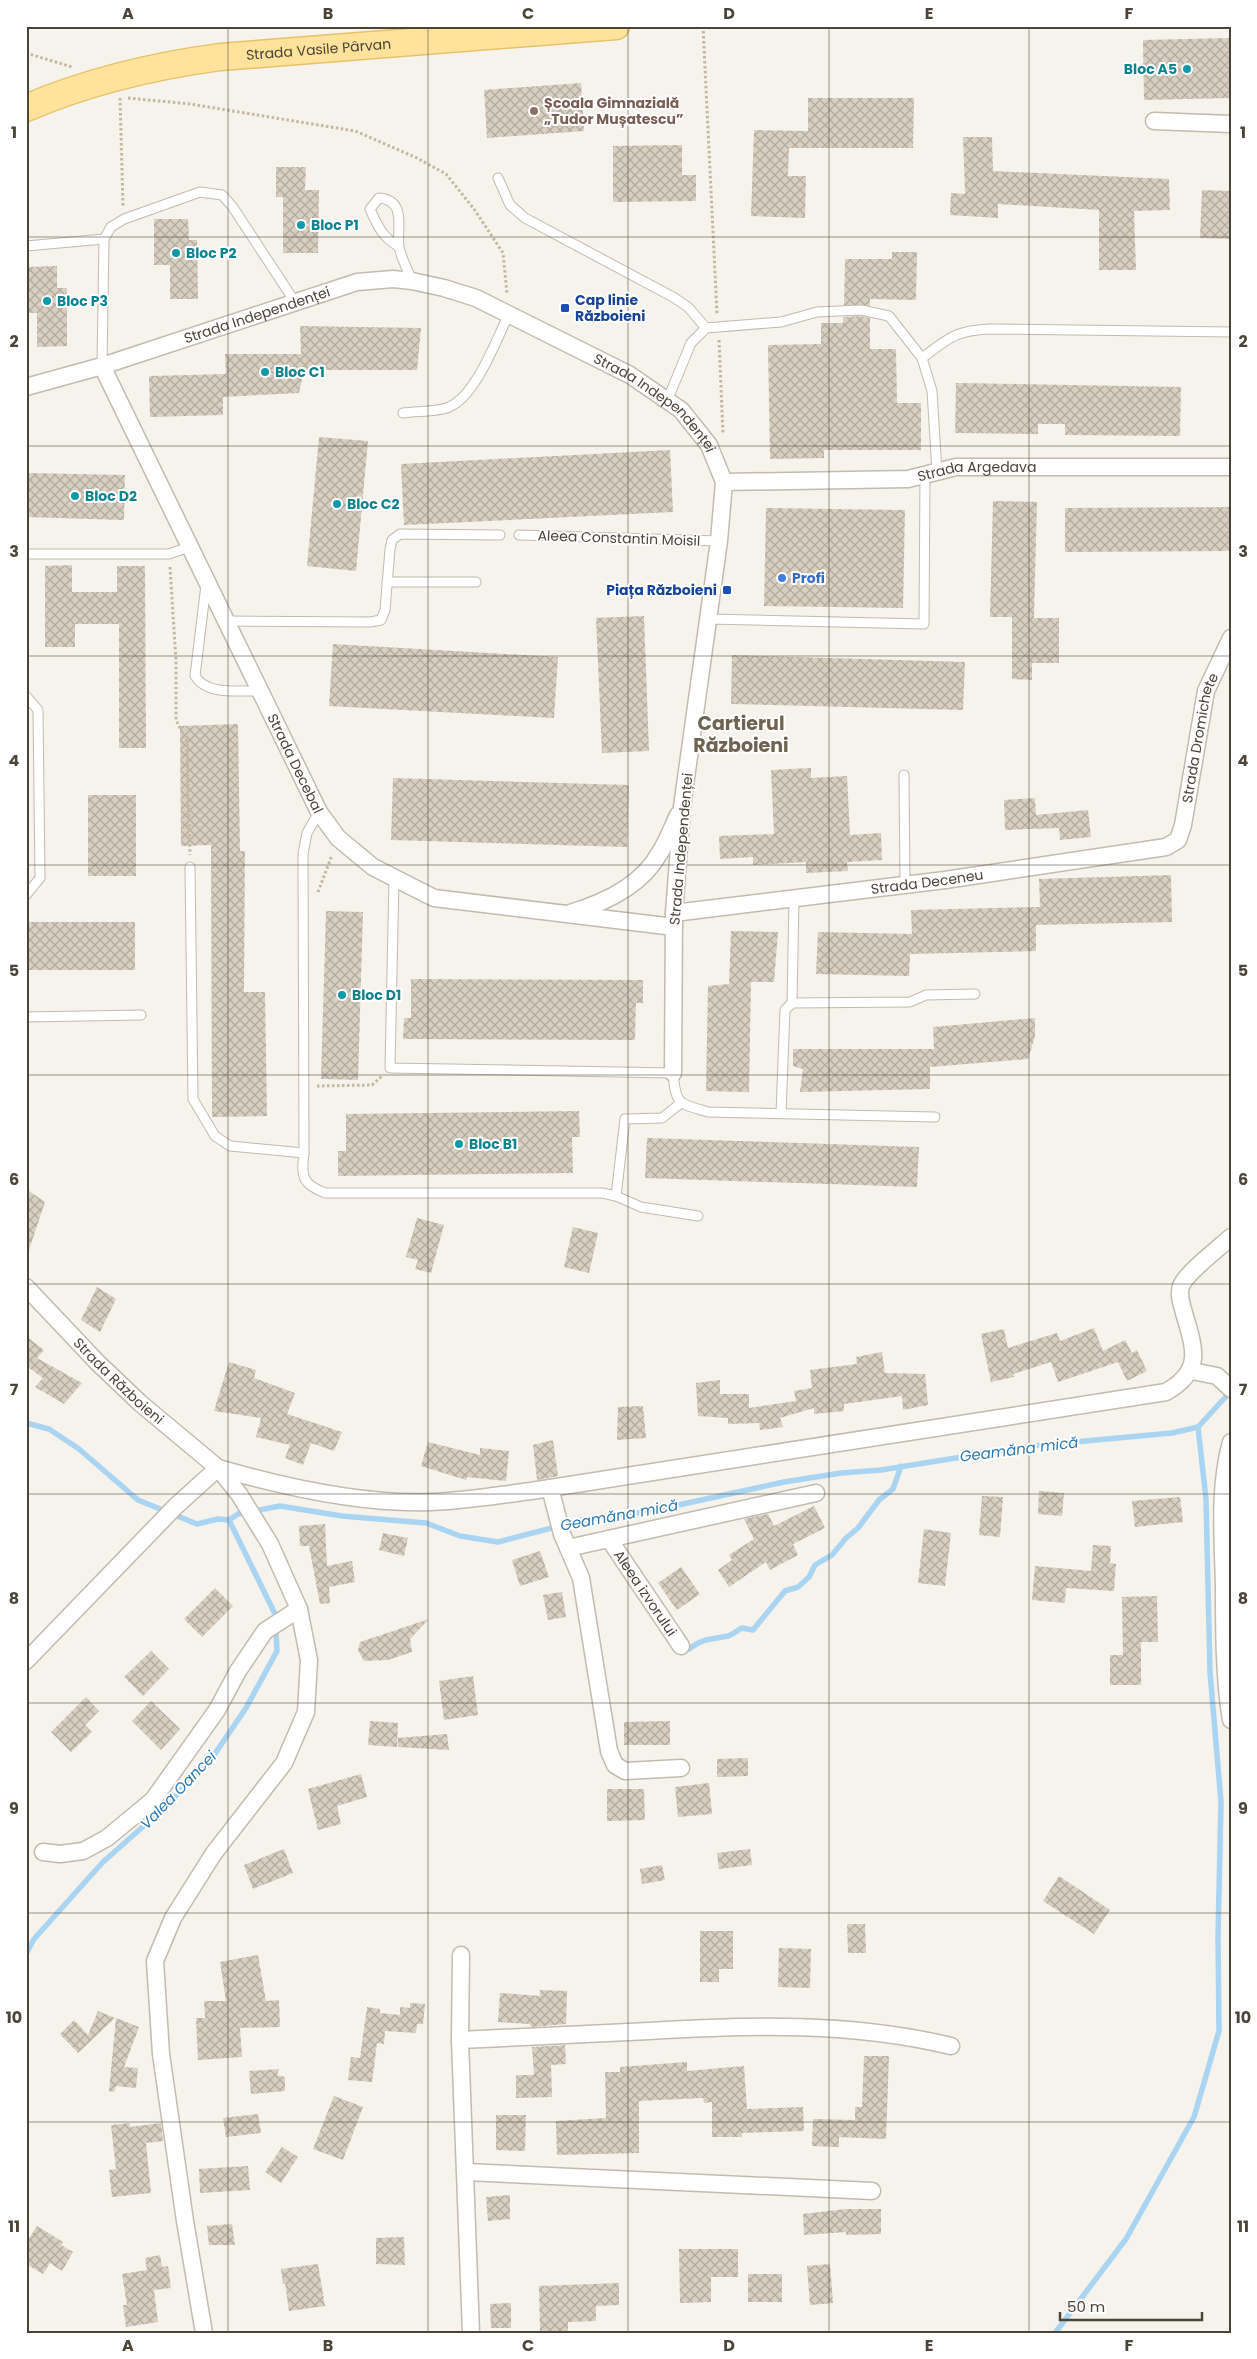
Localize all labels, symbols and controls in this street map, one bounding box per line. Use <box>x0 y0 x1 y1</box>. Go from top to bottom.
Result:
text: A <box>122 2 134 25</box>
text: B <box>323 2 333 25</box>
text: C <box>522 2 534 25</box>
text: D <box>723 2 735 25</box>
text: E <box>925 2 933 25</box>
text: F <box>1125 2 1134 25</box>
street label: Strada Vasile Pârvan <box>245 34 392 65</box>
place label: Bloc A5 <box>1124 59 1177 79</box>
marker: Bloc A5 <box>1181 63 1193 75</box>
place label: Școala Gimnazială „Tudor Mușatescu” <box>544 93 684 129</box>
marker: Școala Gimnazială „Tudor Mușatescu” <box>528 105 540 117</box>
text: 1 <box>11 121 17 144</box>
text: 1 <box>1240 121 1246 144</box>
place label: Bloc P1 <box>311 215 359 235</box>
marker: Bloc P1 <box>295 219 307 231</box>
place label: Bloc P2 <box>186 243 236 263</box>
marker: Bloc P2 <box>170 247 182 259</box>
street label: Strada Independenței <box>181 282 333 348</box>
place label: Cap linie Războieni <box>575 290 645 326</box>
place label: Bloc P3 <box>57 291 108 311</box>
marker: Bloc P3 <box>41 295 53 307</box>
marker: Cap linie Războieni <box>559 302 571 314</box>
text: 2 <box>9 330 19 353</box>
text: 2 <box>1238 330 1248 353</box>
street label: Strada Independenței <box>590 348 721 455</box>
place label: Bloc C1 <box>275 362 325 382</box>
marker: Bloc C1 <box>259 366 271 378</box>
street label: Strada Argedava <box>915 457 1036 486</box>
place label: Bloc D2 <box>85 486 137 506</box>
marker: Bloc D2 <box>69 490 81 502</box>
place label: Bloc C2 <box>347 494 399 514</box>
marker: Bloc C2 <box>331 498 343 510</box>
street label: Aleea Constantin Moisil <box>537 525 701 551</box>
text: 3 <box>9 540 19 563</box>
text: 3 <box>1238 540 1248 563</box>
place label: Profi <box>792 568 825 588</box>
marker: Profi <box>776 572 788 584</box>
place label: Piața Războieni <box>606 580 717 600</box>
marker: Piața Războieni <box>721 584 733 596</box>
street label: Strada Dromichete <box>1177 669 1223 805</box>
street label: Strada Decebal <box>263 710 328 817</box>
district label: Cartierul Războieni <box>693 710 789 759</box>
text: 4 <box>9 749 20 772</box>
text: 4 <box>1238 749 1249 772</box>
street label: Strada Independenței <box>664 772 698 926</box>
street label: Strada Deceneu <box>870 864 985 899</box>
text: 5 <box>9 959 19 982</box>
text: 5 <box>1238 959 1248 982</box>
place label: Bloc D1 <box>352 985 401 1005</box>
marker: Bloc D1 <box>336 989 348 1001</box>
place label: Bloc B1 <box>469 1134 517 1154</box>
marker: Bloc B1 <box>453 1138 465 1150</box>
text: 6 <box>9 1168 19 1191</box>
text: 6 <box>1238 1168 1248 1191</box>
street label: Strada Războieni <box>69 1333 168 1429</box>
text: 7 <box>10 1378 19 1401</box>
text: 7 <box>1239 1378 1248 1401</box>
water label: Geamăna mică <box>959 1431 1079 1467</box>
water label: Geamăna mică <box>558 1494 680 1536</box>
street label: Aleea izvorului <box>609 1546 682 1640</box>
text: 8 <box>9 1587 19 1610</box>
text: 8 <box>1238 1587 1248 1610</box>
water label: Valea Oancei <box>135 1746 221 1834</box>
text: 9 <box>9 1797 19 1820</box>
text: 9 <box>1238 1797 1248 1820</box>
text: 10 <box>6 2006 22 2029</box>
text: 10 <box>1235 2006 1251 2029</box>
text: 11 <box>8 2215 20 2238</box>
text: 11 <box>1237 2215 1249 2238</box>
scale bar <box>1060 2289 1202 2321</box>
text: 50 m <box>1067 2296 1105 2317</box>
text: A <box>122 2334 134 2357</box>
text: B <box>323 2334 333 2357</box>
text: C <box>522 2334 534 2357</box>
text: D <box>723 2334 735 2357</box>
text: E <box>925 2334 933 2357</box>
text: F <box>1125 2334 1134 2357</box>

